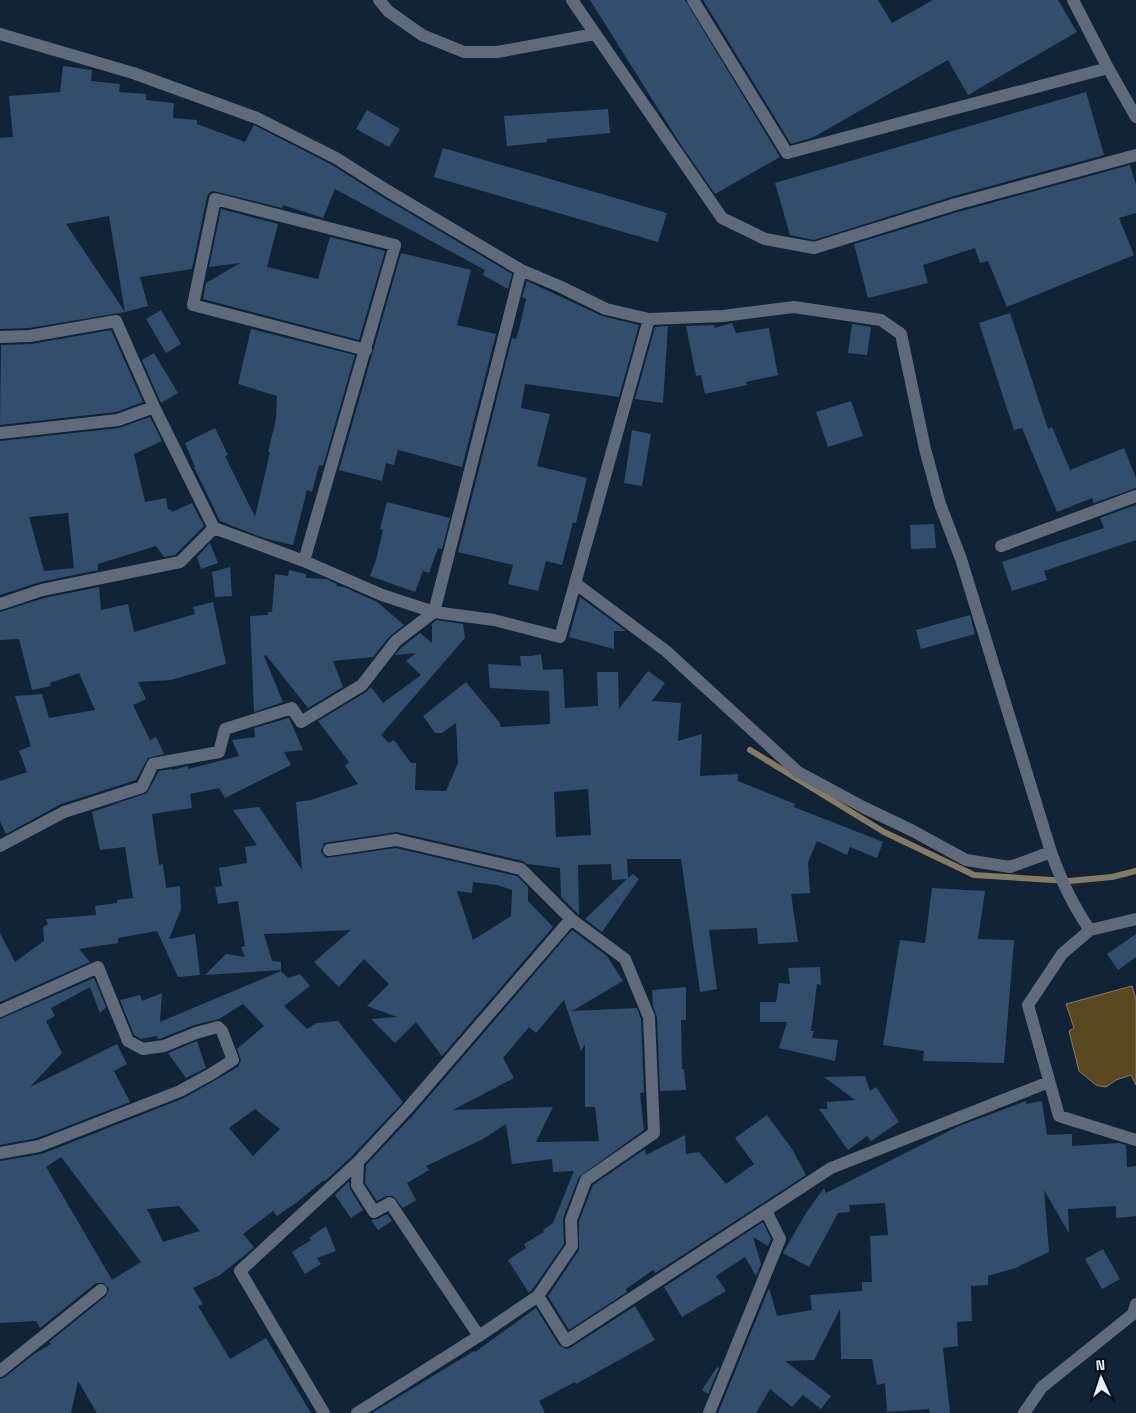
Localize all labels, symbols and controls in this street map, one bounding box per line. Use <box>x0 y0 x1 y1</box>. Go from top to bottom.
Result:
north arrow <box>1076 1353 1126 1403</box>
text: N <box>1095 1356 1105 1374</box>

